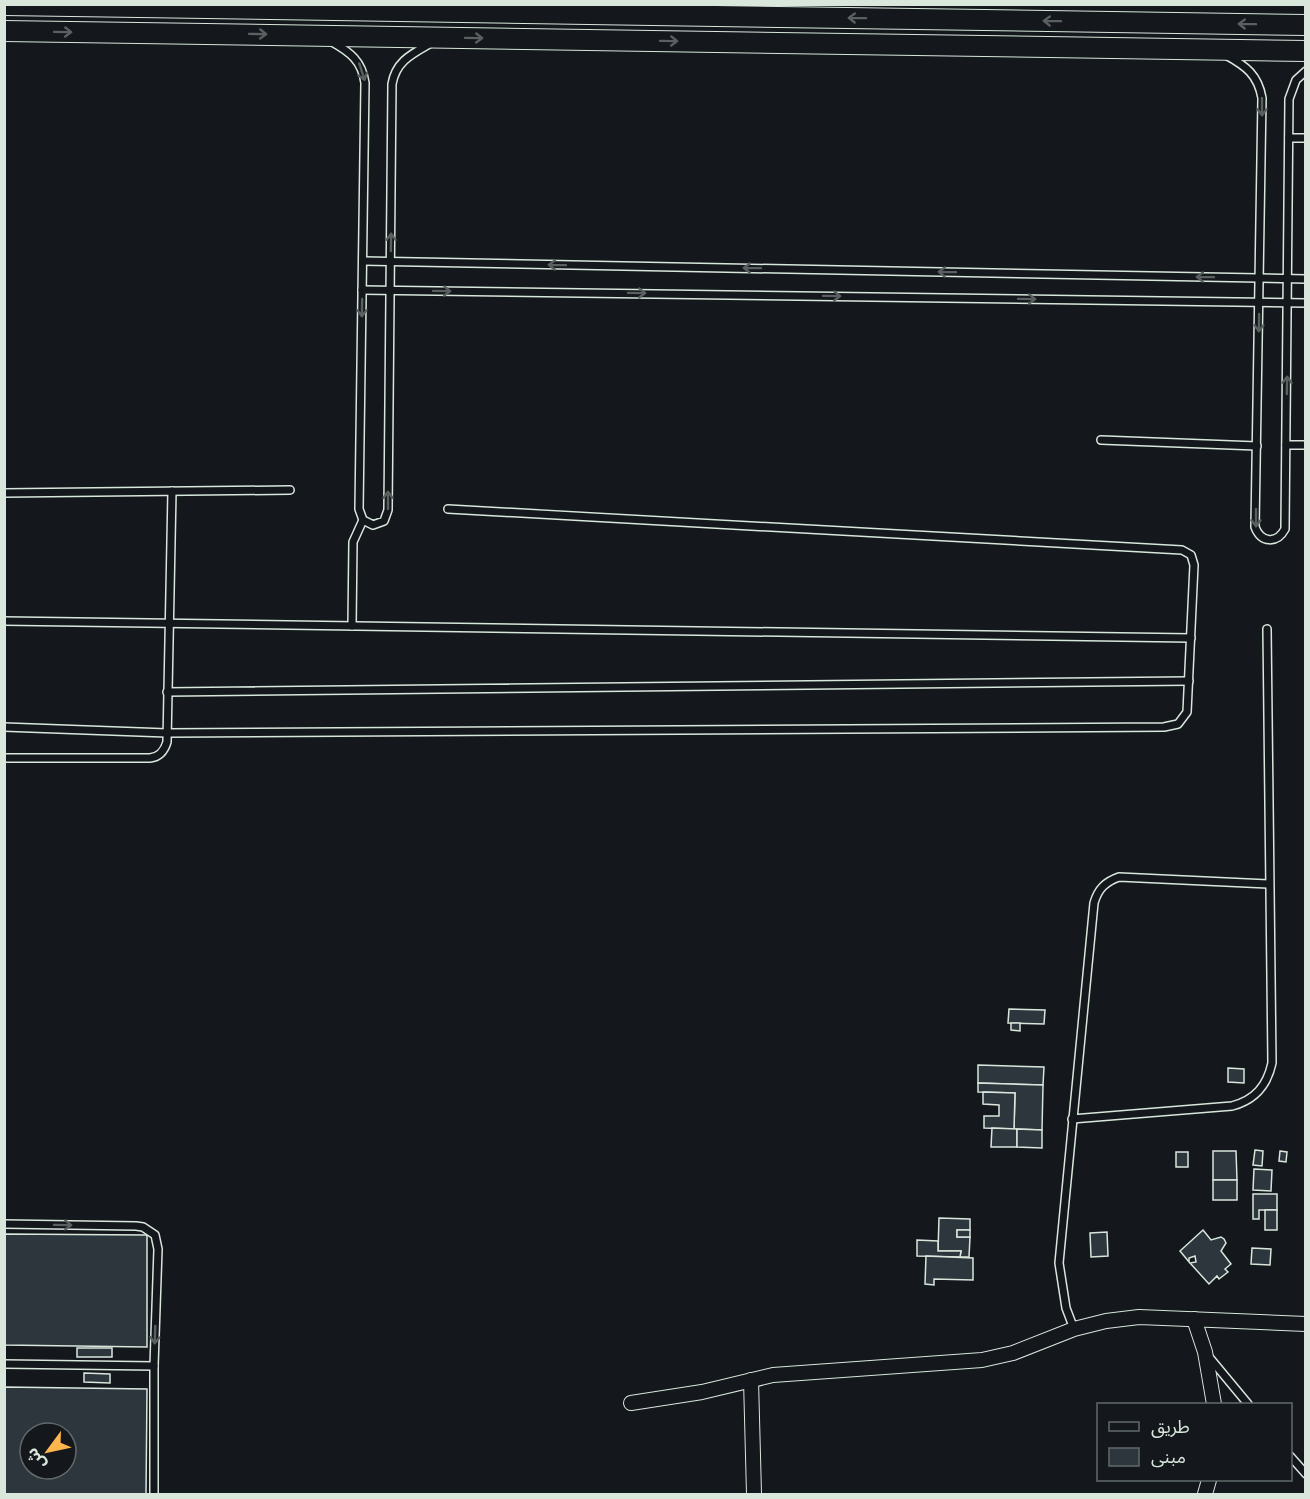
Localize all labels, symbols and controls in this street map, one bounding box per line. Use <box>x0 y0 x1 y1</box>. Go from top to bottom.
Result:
one-way arrow <box>848 12 868 24</box>
one-way arrow <box>1043 15 1063 27</box>
one-way arrow <box>1238 18 1258 30</box>
one-way arrow <box>52 26 72 37</box>
one-way arrow <box>247 28 267 40</box>
one-way arrow <box>463 33 483 44</box>
one-way arrow <box>658 36 678 47</box>
one-way arrow <box>357 62 368 81</box>
one-way arrow <box>1256 96 1268 116</box>
one-way arrow <box>385 233 397 253</box>
one-way arrow <box>548 259 568 270</box>
one-way arrow <box>743 263 763 274</box>
one-way arrow <box>938 266 958 278</box>
one-way arrow <box>1196 272 1216 283</box>
one-way arrow <box>431 285 451 296</box>
one-way arrow <box>626 288 646 299</box>
one-way arrow <box>821 290 841 302</box>
one-way arrow <box>1016 293 1036 305</box>
one-way arrow <box>356 298 368 318</box>
one-way arrow <box>1253 312 1264 332</box>
one-way arrow <box>1281 376 1292 396</box>
one-way arrow <box>382 491 394 511</box>
one-way arrow <box>1250 507 1262 527</box>
one-way arrow <box>52 1219 72 1231</box>
one-way arrow <box>150 1324 161 1344</box>
legend <box>1097 1403 1292 1481</box>
text: طريق <box>1151 1419 1190 1438</box>
north arrow <box>18 1421 78 1481</box>
text: ش <box>24 1444 50 1472</box>
text: مبنى <box>1151 1449 1186 1468</box>

